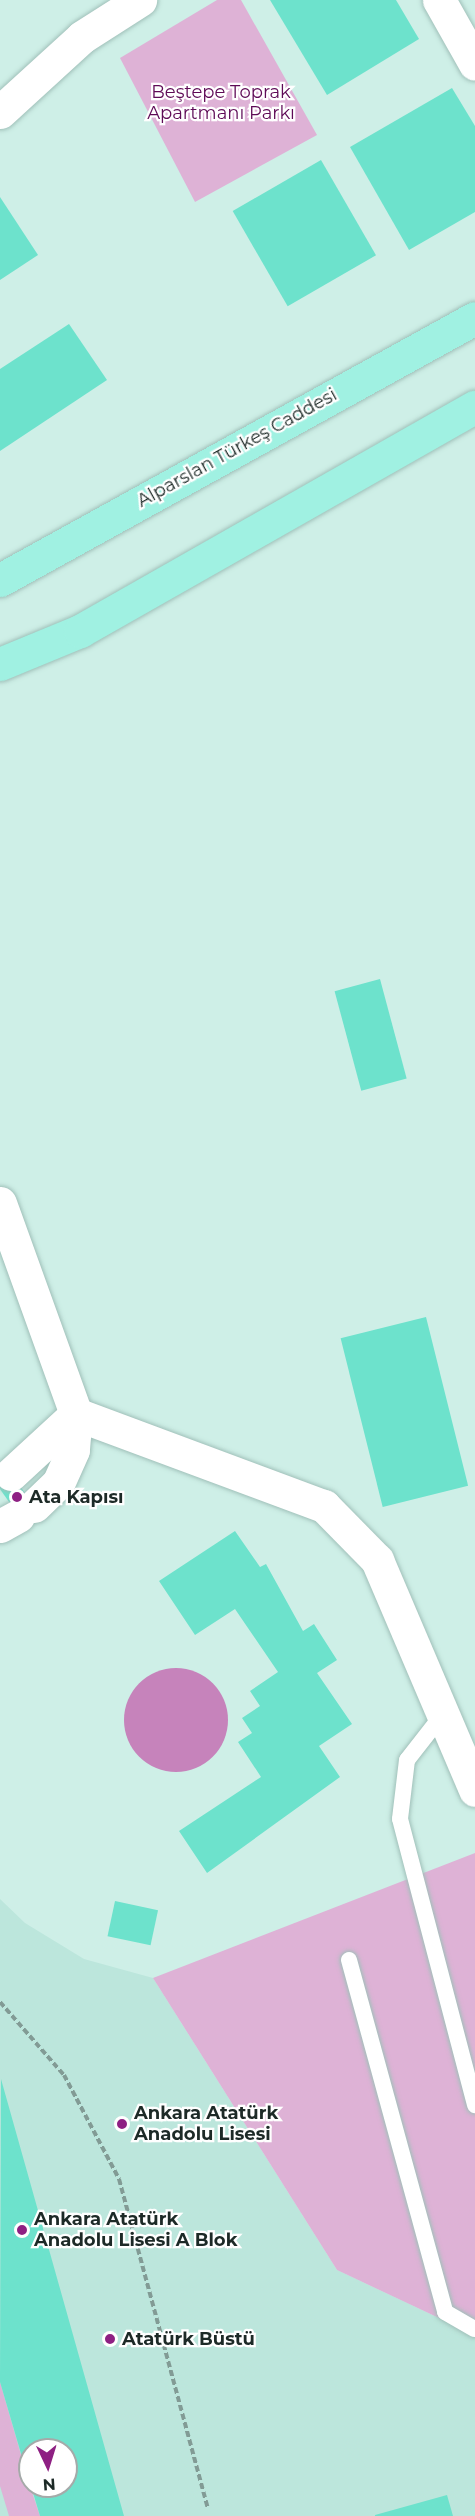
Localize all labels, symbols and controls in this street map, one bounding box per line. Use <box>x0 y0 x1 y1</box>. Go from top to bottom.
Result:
park label: Beştepe Toprak Apartmanı Parkı <box>147 82 295 124</box>
street label: Alparslan Türkeş Caddesi <box>133 384 341 512</box>
place label: Ata Kapısı <box>29 1486 123 1508</box>
marker: Ata Kapısı <box>10 1490 24 1504</box>
place label: Ankara Atatürk Anadolu Lisesi <box>134 2103 278 2146</box>
marker: Ankara Atatürk Anadolu Lisesi <box>115 2117 129 2131</box>
place label: Ankara Atatürk Anadolu Lisesi A Blok <box>34 2209 237 2252</box>
marker: Ankara Atatürk Anadolu Lisesi A Blok <box>15 2223 29 2237</box>
place label: Atatürk Büstü <box>122 2328 255 2350</box>
marker: Atatürk Büstü <box>103 2332 117 2346</box>
north arrow <box>18 2438 78 2498</box>
text: N <box>42 2475 56 2494</box>

